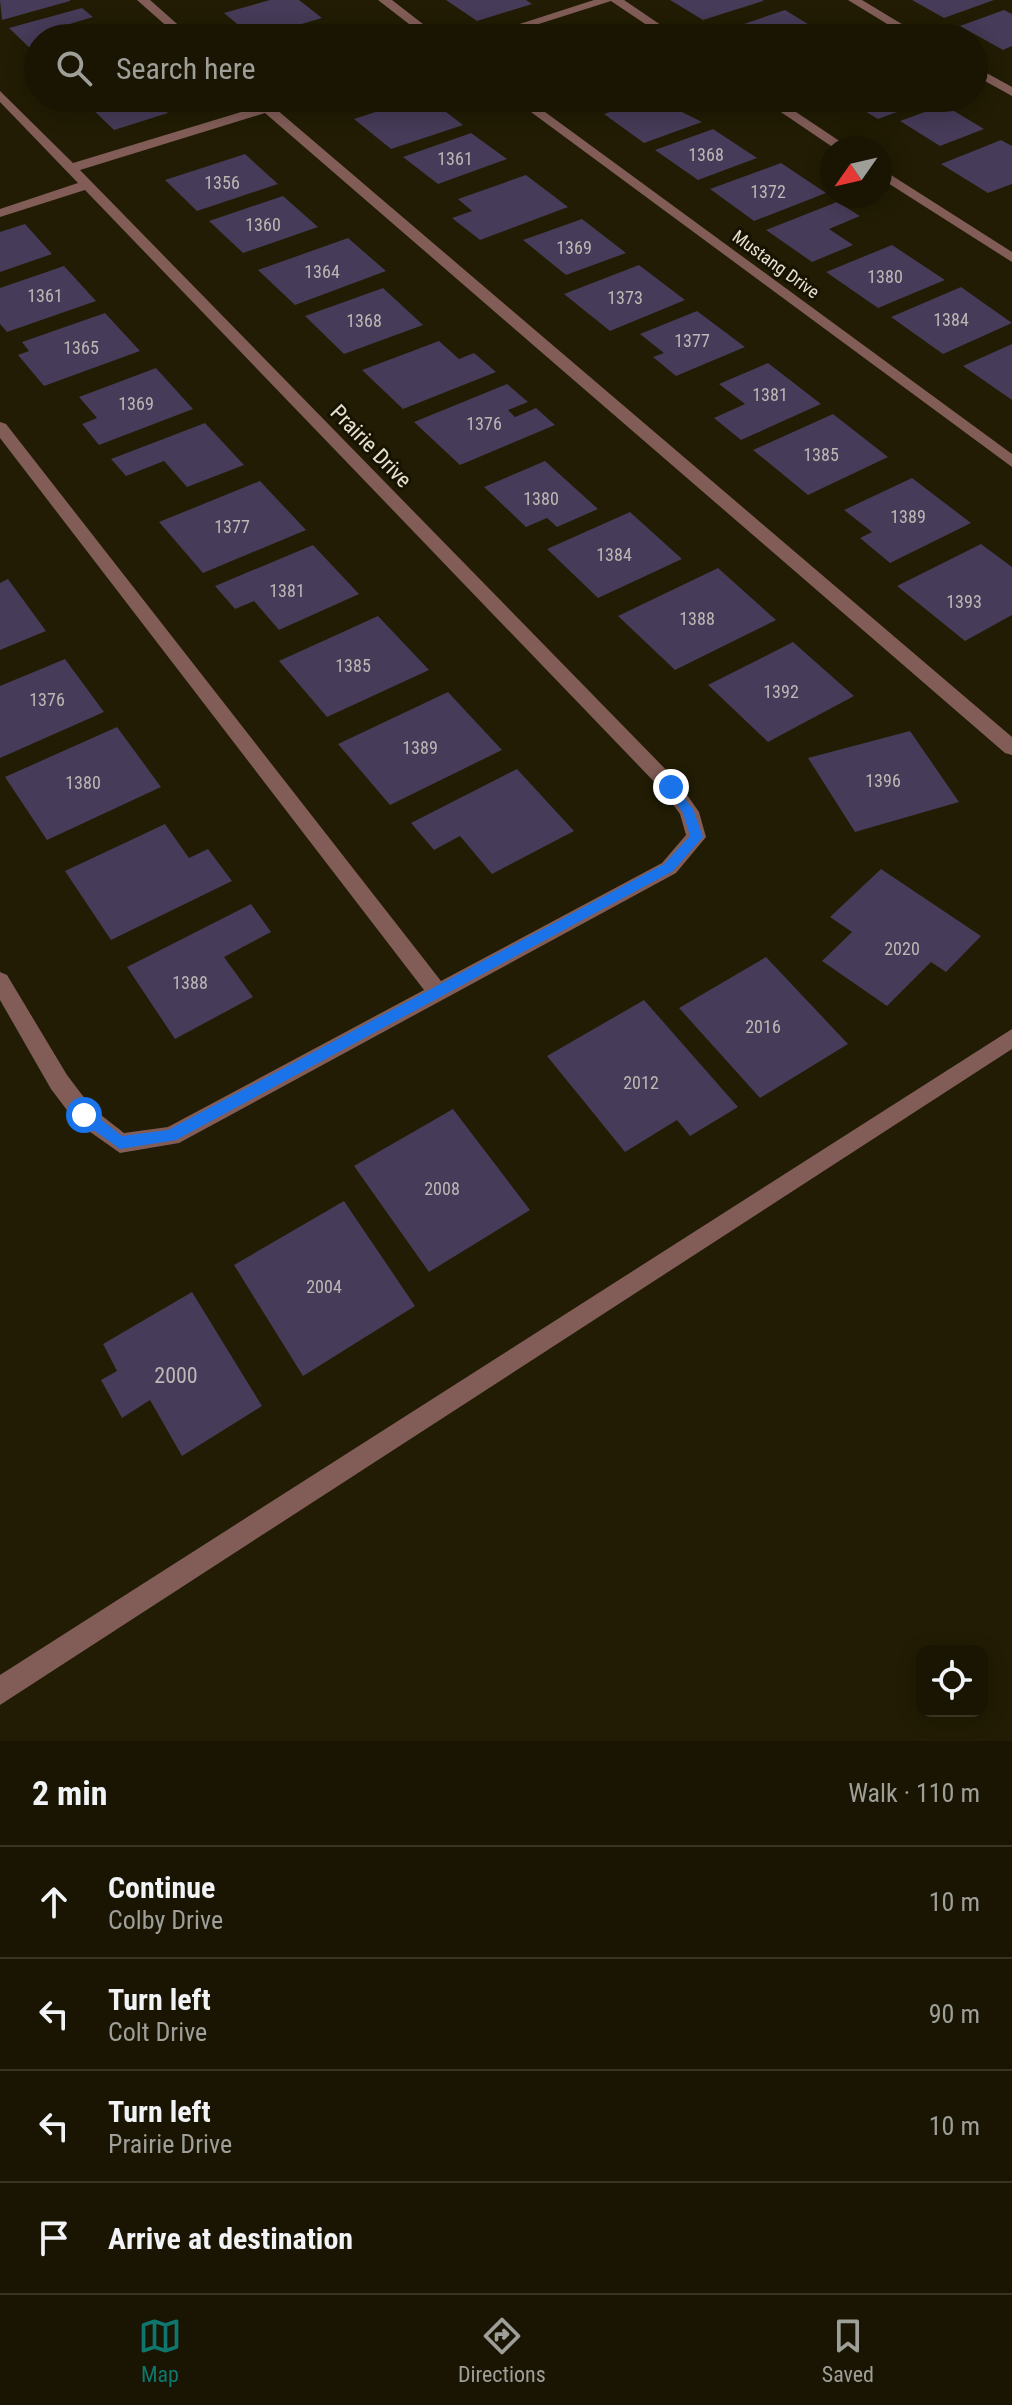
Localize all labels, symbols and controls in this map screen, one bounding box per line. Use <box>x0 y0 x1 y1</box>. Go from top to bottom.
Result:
search box <box>24 24 988 112</box>
icon: search <box>52 46 96 90</box>
text: Search here <box>116 51 256 86</box>
north arrow <box>820 136 892 208</box>
house number: 1368 <box>688 144 724 165</box>
house number: 1361 <box>437 148 473 169</box>
house number: 1356 <box>204 172 240 193</box>
house number: 1372 <box>750 181 786 202</box>
house number: 1360 <box>245 214 281 235</box>
street label: Mustang Drive <box>729 226 823 302</box>
house number: 1369 <box>556 237 592 258</box>
house number: 1364 <box>304 261 340 282</box>
house number: 1380 <box>867 266 903 287</box>
house number: 1361 <box>27 285 63 306</box>
house number: 1373 <box>607 287 643 308</box>
house number: 1384 <box>933 309 969 330</box>
house number: 1368 <box>346 310 382 331</box>
house number: 1377 <box>674 330 710 351</box>
house number: 1365 <box>63 337 99 358</box>
house number: 1381 <box>752 384 788 405</box>
house number: 1369 <box>118 393 154 414</box>
street label: Prairie Drive <box>326 400 416 492</box>
house number: 1376 <box>466 413 502 434</box>
house number: 1385 <box>803 444 839 465</box>
house number: 1380 <box>523 488 559 509</box>
house number: 1389 <box>890 506 926 527</box>
house number: 1377 <box>214 516 250 537</box>
house number: 1384 <box>596 544 632 565</box>
house number: 1381 <box>269 580 305 601</box>
house number: 1393 <box>946 591 982 612</box>
house number: 1388 <box>679 608 715 629</box>
house number: 1385 <box>335 655 371 676</box>
house number: 1392 <box>763 681 799 702</box>
house number: 1376 <box>29 689 65 710</box>
house number: 1389 <box>402 737 438 758</box>
route end <box>653 769 689 805</box>
house number: 1396 <box>865 770 901 791</box>
house number: 1380 <box>65 772 101 793</box>
house number: 2020 <box>884 938 920 959</box>
house number: 1388 <box>172 972 208 993</box>
house number: 2016 <box>745 1016 781 1037</box>
house number: 2012 <box>623 1072 659 1093</box>
route start <box>66 1097 102 1133</box>
house number: 2008 <box>424 1178 460 1199</box>
house number: 2004 <box>306 1276 342 1297</box>
house number: 2000 <box>154 1363 198 1388</box>
map controls <box>916 1645 988 1717</box>
button: locate <box>916 1645 988 1717</box>
text: 2 min <box>32 1773 108 1813</box>
text: Walk · 110 m <box>848 1778 980 1808</box>
text: Continue <box>108 1870 215 1905</box>
icon: ahead <box>32 1880 76 1924</box>
text: 10 m <box>929 1887 980 1917</box>
text: Colby Drive <box>108 1905 223 1935</box>
text: Turn left <box>108 1982 211 2017</box>
icon: left <box>32 1992 76 2036</box>
text: 90 m <box>929 1999 980 2029</box>
text: Colt Drive <box>108 2017 207 2047</box>
text: Turn left <box>108 2094 211 2129</box>
icon: left <box>32 2104 76 2148</box>
text: 10 m <box>929 2111 980 2141</box>
text: Prairie Drive <box>108 2129 232 2159</box>
icon: arrive <box>32 2216 76 2260</box>
text: Arrive at destination <box>108 2221 353 2256</box>
tab: Map <box>138 2314 182 2387</box>
tab: Directions <box>458 2314 546 2387</box>
tab: Saved <box>822 2314 874 2387</box>

